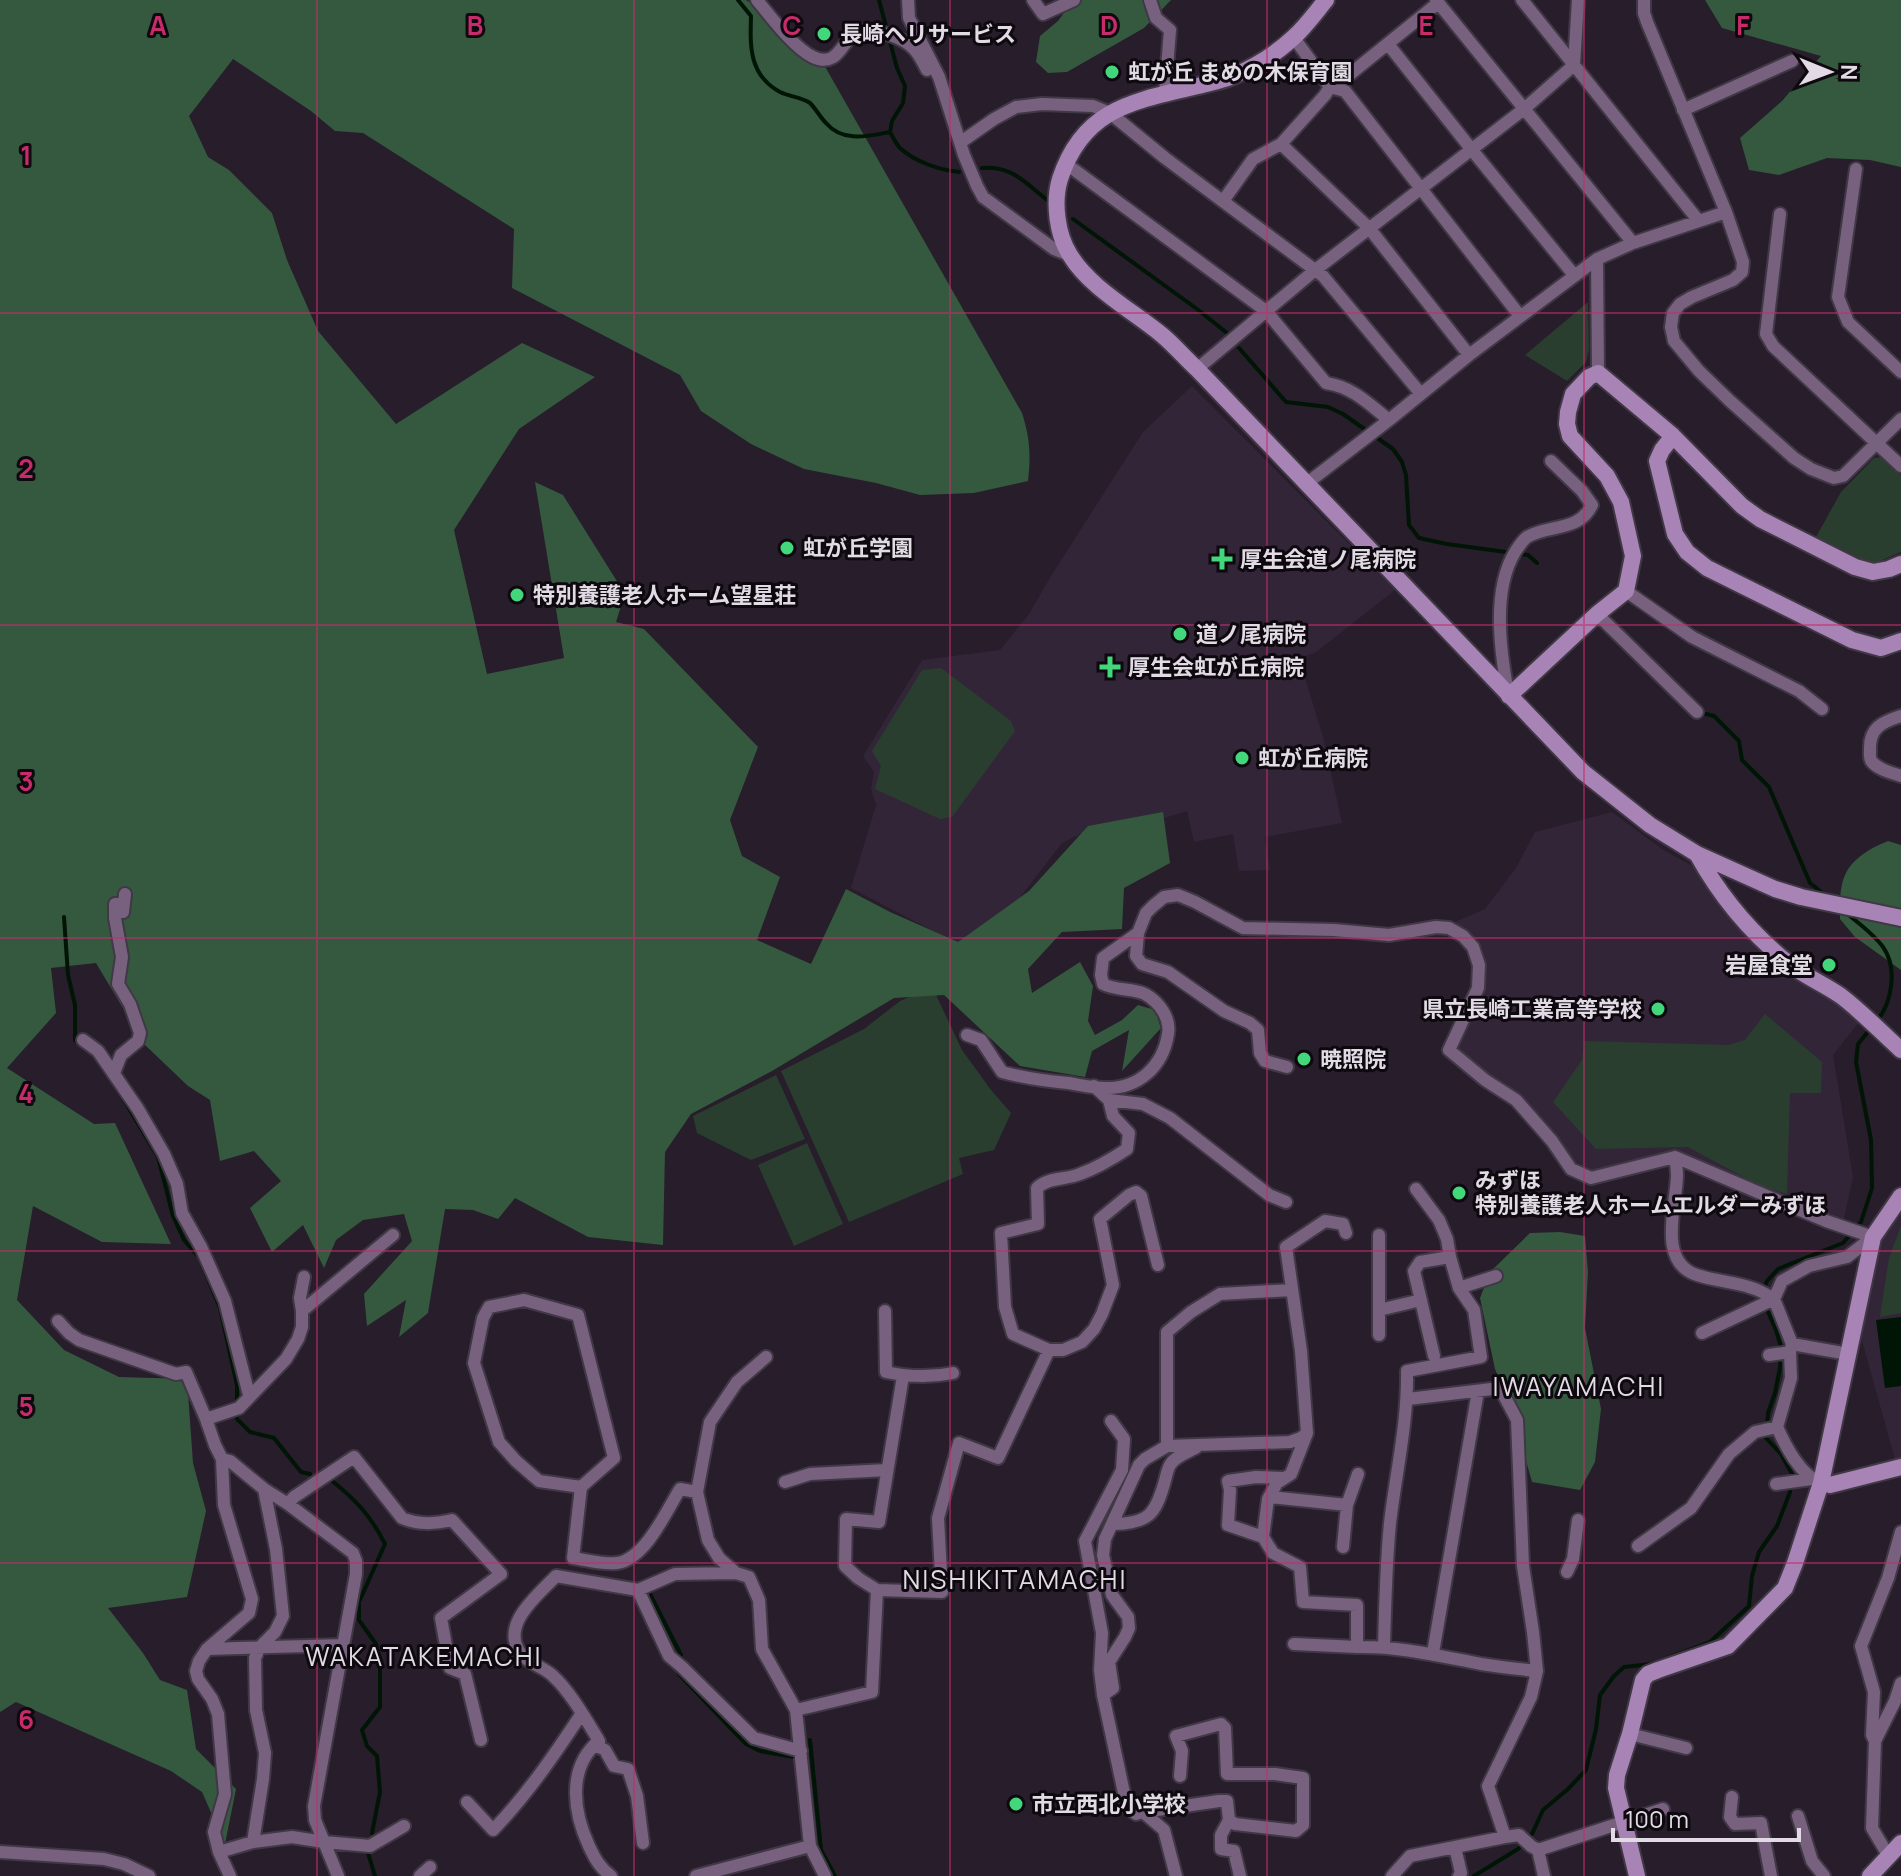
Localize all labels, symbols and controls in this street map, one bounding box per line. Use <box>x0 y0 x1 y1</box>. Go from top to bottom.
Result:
text: A <box>149 7 167 43</box>
text: B <box>467 7 483 43</box>
text: C <box>782 7 802 43</box>
text: D <box>1100 7 1118 43</box>
text: E <box>1418 7 1434 43</box>
text: F <box>1736 7 1750 43</box>
place label: 長崎ヘリサービス <box>840 19 1016 49</box>
marker: 長崎ヘリサービス <box>815 25 833 43</box>
north arrow <box>1789 32 1869 112</box>
place label: 虹が丘 まめの木保育園 <box>1128 57 1352 87</box>
marker: 虹が丘 まめの木保育園 <box>1103 63 1121 81</box>
text: N <box>1834 64 1864 81</box>
text: 1 <box>20 137 32 173</box>
text: 2 <box>18 450 34 486</box>
place label: 虹が丘学園 <box>803 533 913 563</box>
marker: 虹が丘学園 <box>778 539 796 557</box>
place label: 厚生会道ノ尾病院 <box>1240 544 1416 574</box>
marker: 厚生会道ノ尾病院 <box>1211 548 1233 570</box>
place label: 特別養護老人ホーム望星荘 <box>533 580 796 610</box>
marker: 特別養護老人ホーム望星荘 <box>508 586 526 604</box>
place label: 道ノ尾病院 <box>1196 619 1306 649</box>
marker: 道ノ尾病院 <box>1171 625 1189 643</box>
place label: 厚生会虹が丘病院 <box>1128 652 1304 682</box>
marker: 厚生会虹が丘病院 <box>1099 656 1121 678</box>
place label: 虹が丘病院 <box>1258 743 1368 773</box>
marker: 虹が丘病院 <box>1233 749 1251 767</box>
text: 3 <box>18 763 34 799</box>
place label: 岩屋食堂 <box>1725 950 1813 980</box>
marker: 岩屋食堂 <box>1820 956 1838 974</box>
place label: 県立長崎工業高等学校 <box>1422 994 1642 1024</box>
marker: 県立長崎工業高等学校 <box>1649 1000 1667 1018</box>
place label: 暁照院 <box>1320 1044 1386 1074</box>
marker: 暁照院 <box>1295 1050 1313 1068</box>
text: 4 <box>18 1075 34 1111</box>
place label: みずほ 特別養護老人ホームエルダーみずほ <box>1475 1165 1826 1220</box>
marker: みずほ 特別養護老人ホームエルダーみずほ <box>1450 1184 1468 1202</box>
district label: IWAYAMACHI <box>1493 1368 1665 1404</box>
text: 5 <box>18 1388 34 1424</box>
district label: NISHIKITAMACHI <box>902 1561 1128 1597</box>
district label: WAKATAKEMACHI <box>305 1638 543 1674</box>
text: 6 <box>18 1701 34 1737</box>
place label: 市立西北小学校 <box>1032 1789 1186 1819</box>
scale bar <box>1613 1792 1799 1842</box>
marker: 市立西北小学校 <box>1007 1795 1025 1813</box>
text: 100 m <box>1625 1802 1689 1835</box>

